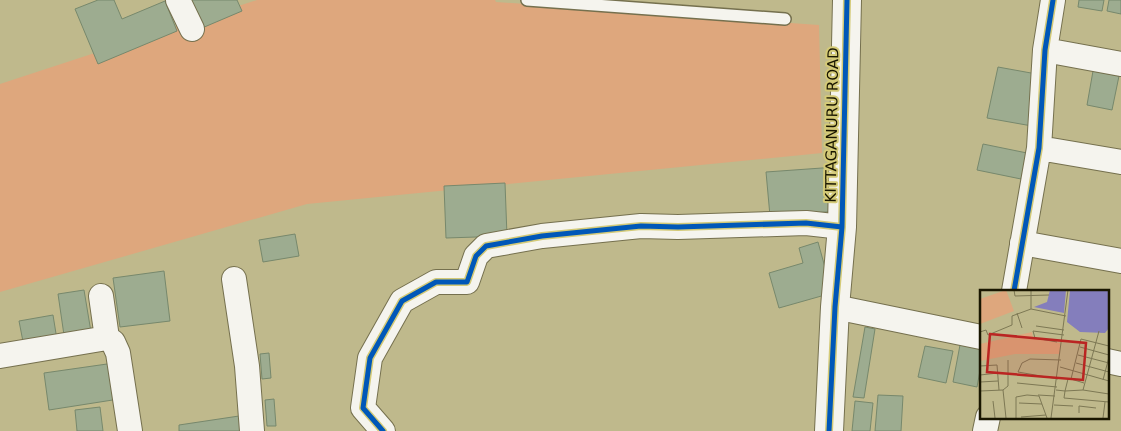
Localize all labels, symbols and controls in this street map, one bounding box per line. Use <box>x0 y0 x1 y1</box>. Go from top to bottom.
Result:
street label: KITTAGANURU ROAD <box>822 47 842 203</box>
inset map <box>980 290 1108 418</box>

